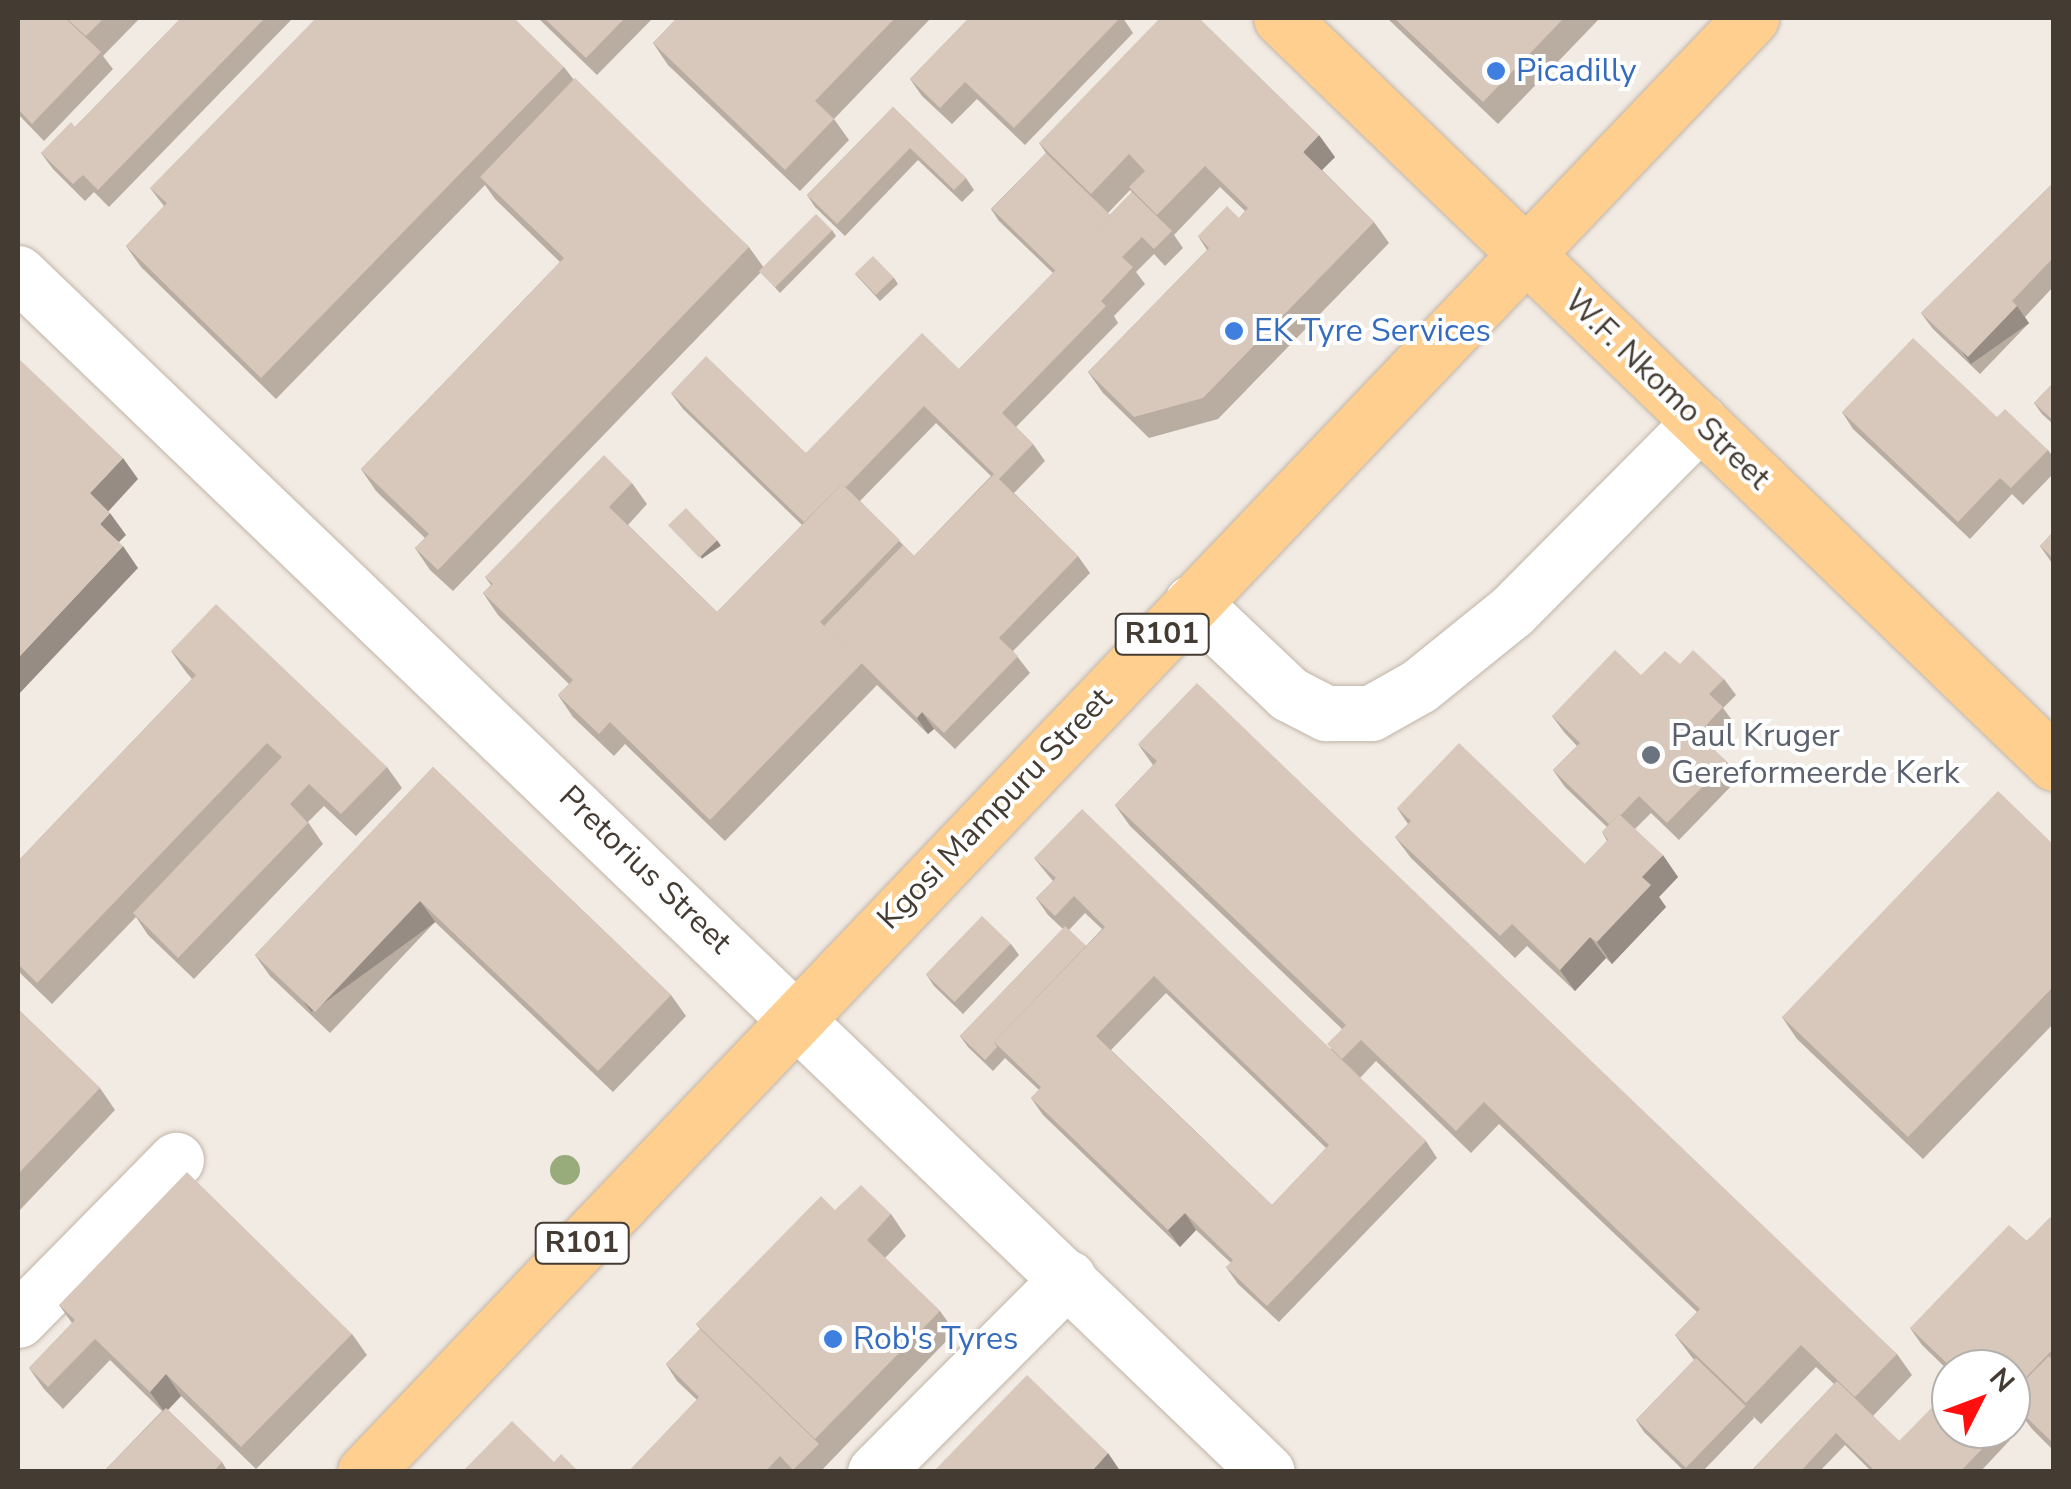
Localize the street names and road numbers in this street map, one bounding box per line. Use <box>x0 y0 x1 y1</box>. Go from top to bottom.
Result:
street label: W.F. Nkomo Street <box>1556 282 1778 498</box>
road number: R101 <box>1114 609 1210 659</box>
street label: Kgosi Mampuru Street <box>870 680 1120 938</box>
street label: Pretorius Street <box>551 778 739 962</box>
road number: R101 <box>534 1218 630 1268</box>

